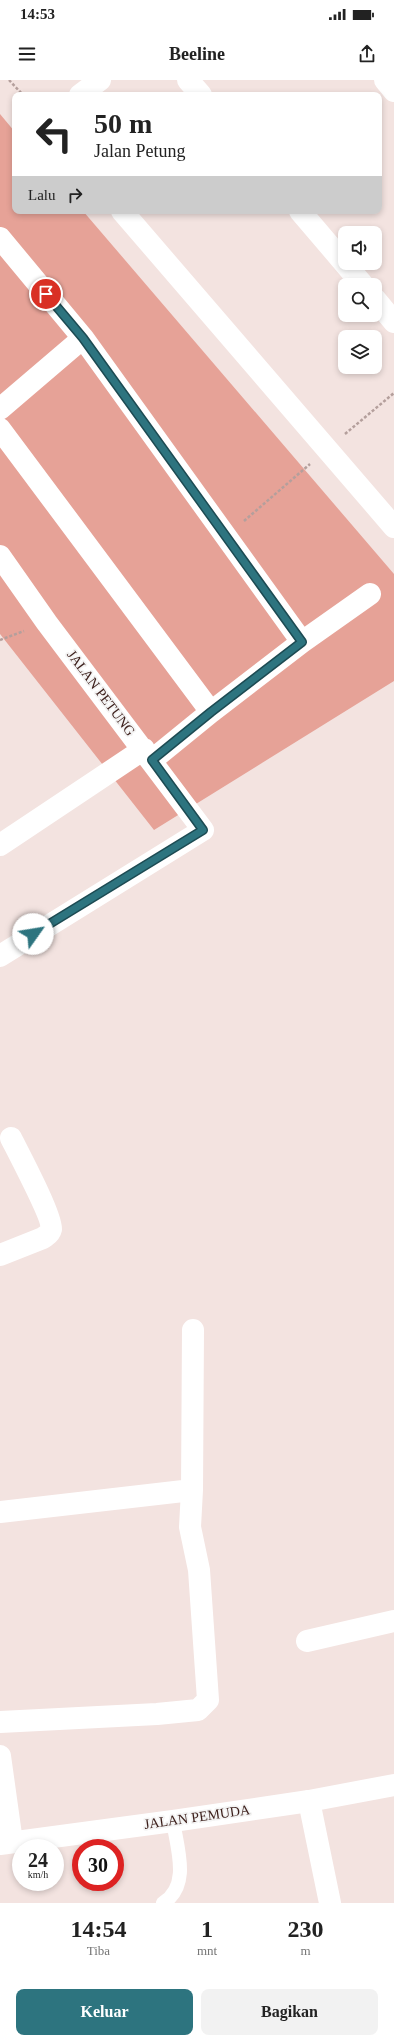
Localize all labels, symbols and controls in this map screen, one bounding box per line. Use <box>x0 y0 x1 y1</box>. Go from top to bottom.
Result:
text: 14:53 <box>20 6 55 22</box>
icon: menu <box>16 43 38 65</box>
icon: share <box>356 43 378 65</box>
text: Beeline <box>169 44 225 64</box>
icon: left <box>28 108 80 160</box>
text: 50 m <box>94 108 152 139</box>
text: Jalan Petung <box>94 141 186 161</box>
icon: right <box>64 184 86 206</box>
text: Lalu <box>28 187 56 203</box>
map controls <box>338 226 382 374</box>
button: sound <box>338 226 382 270</box>
pin <box>29 277 63 311</box>
button: search <box>338 278 382 322</box>
icon: arrive <box>35 283 57 305</box>
button: layers <box>338 330 382 374</box>
street label: JALAN PETUNG <box>64 647 138 739</box>
position arrow <box>12 913 54 955</box>
street label: JALAN PEMUDA <box>143 1802 252 1832</box>
speed limit sign: 30 <box>72 1839 124 1891</box>
text: 24 <box>28 1849 48 1871</box>
text: km/h <box>28 1869 48 1880</box>
text: 14:54 <box>70 1916 126 1942</box>
text: 1 <box>201 1916 213 1942</box>
text: 230 <box>288 1916 324 1942</box>
text: Tiba <box>87 1943 110 1958</box>
text: mnt <box>197 1943 217 1958</box>
text: m <box>300 1943 311 1958</box>
button: Keluar <box>16 1989 193 2035</box>
button: Bagikan <box>201 1989 378 2035</box>

